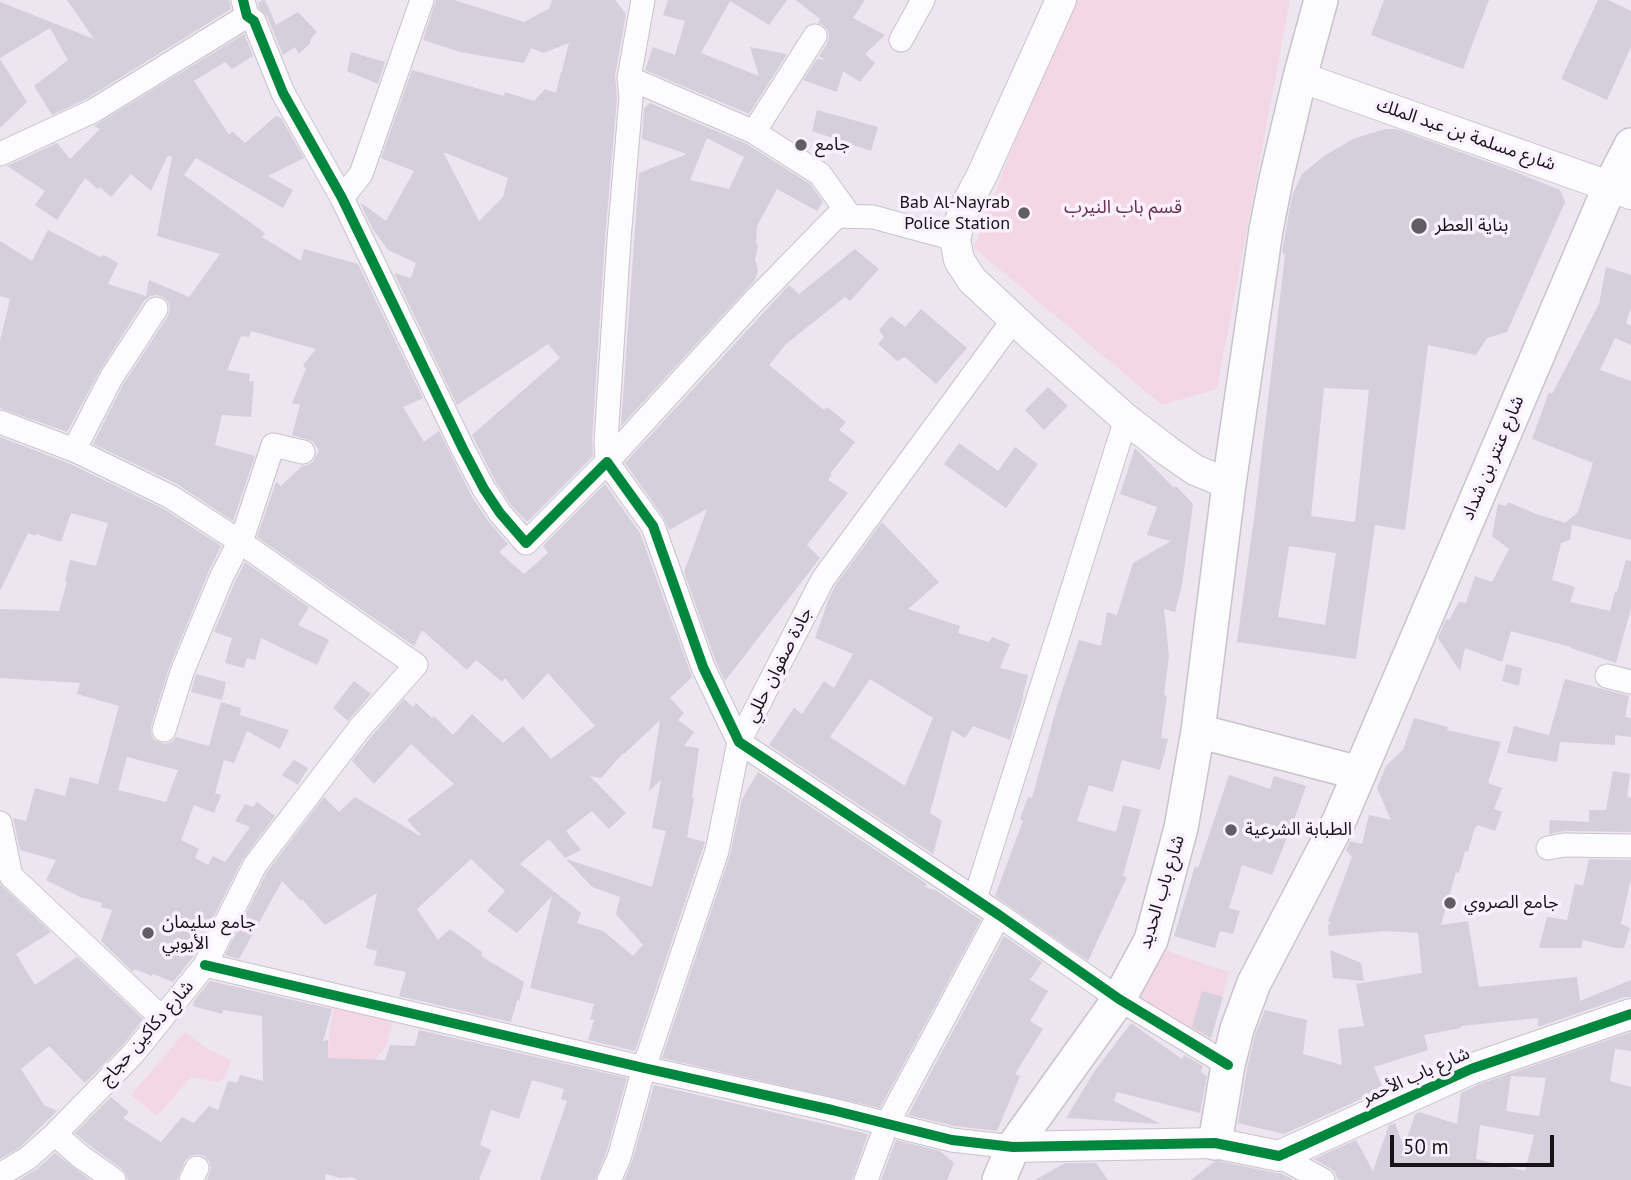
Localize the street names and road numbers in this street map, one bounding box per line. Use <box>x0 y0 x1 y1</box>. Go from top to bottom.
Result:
street label: شارع مسلمة بن عبد الملك <box>1374 94 1558 176</box>
street label: شارع عنتر بن شداد <box>1457 393 1529 523</box>
street label: جادة صفوان حللي <box>741 604 817 726</box>
street label: شارع باب الحديد <box>1134 833 1190 951</box>
street label: شارع دكاكين حجاج <box>96 976 198 1090</box>
street label: شارع باب الأحمر <box>1359 1043 1473 1109</box>

